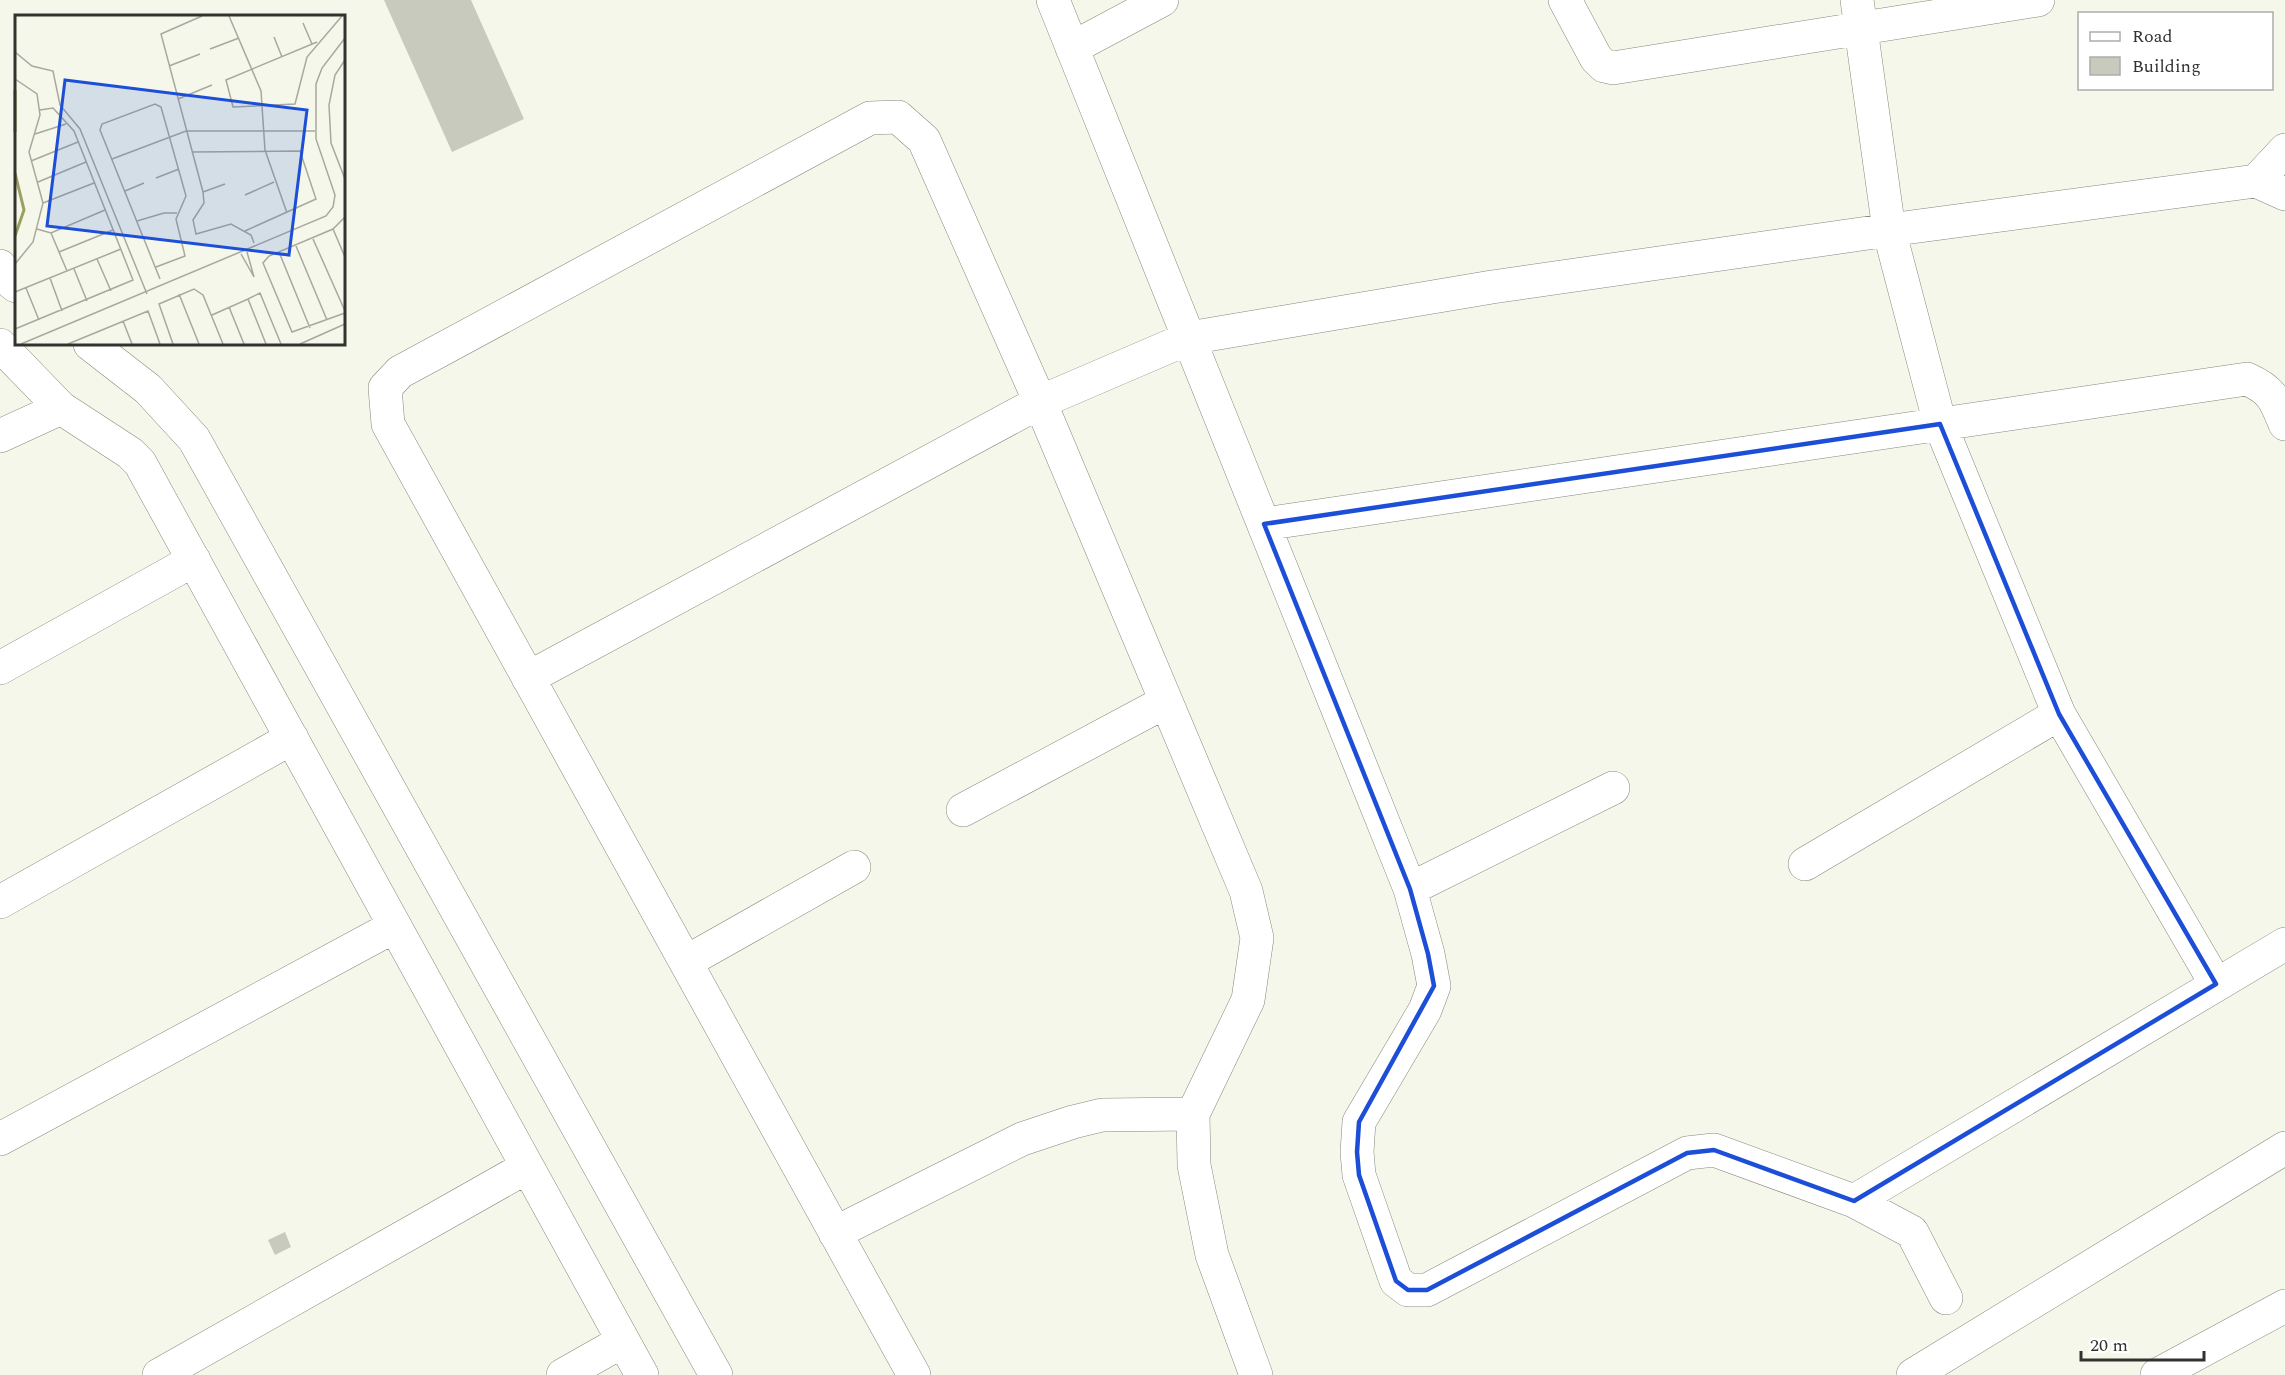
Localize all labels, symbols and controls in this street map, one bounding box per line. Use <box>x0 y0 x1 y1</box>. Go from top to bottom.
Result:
legend <box>2078 12 2273 90</box>
inset map <box>15 15 345 345</box>
text: Road <box>2132 23 2173 50</box>
text: Building <box>2132 53 2201 80</box>
scale bar <box>2081 1324 2204 1362</box>
text: 20 m <box>2090 1332 2128 1359</box>

